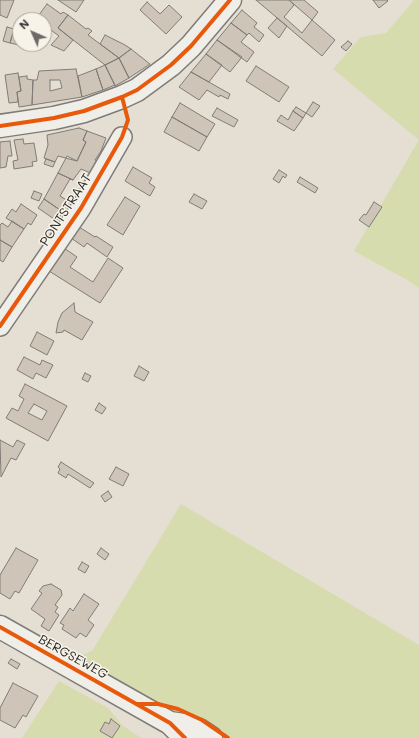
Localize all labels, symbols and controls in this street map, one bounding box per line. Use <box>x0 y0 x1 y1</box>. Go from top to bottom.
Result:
north arrow <box>12 12 52 52</box>
text: N <box>16 16 32 32</box>
street label: PONTSTRAAT <box>37 171 95 249</box>
street label: BERGSEWEG <box>36 632 110 682</box>

